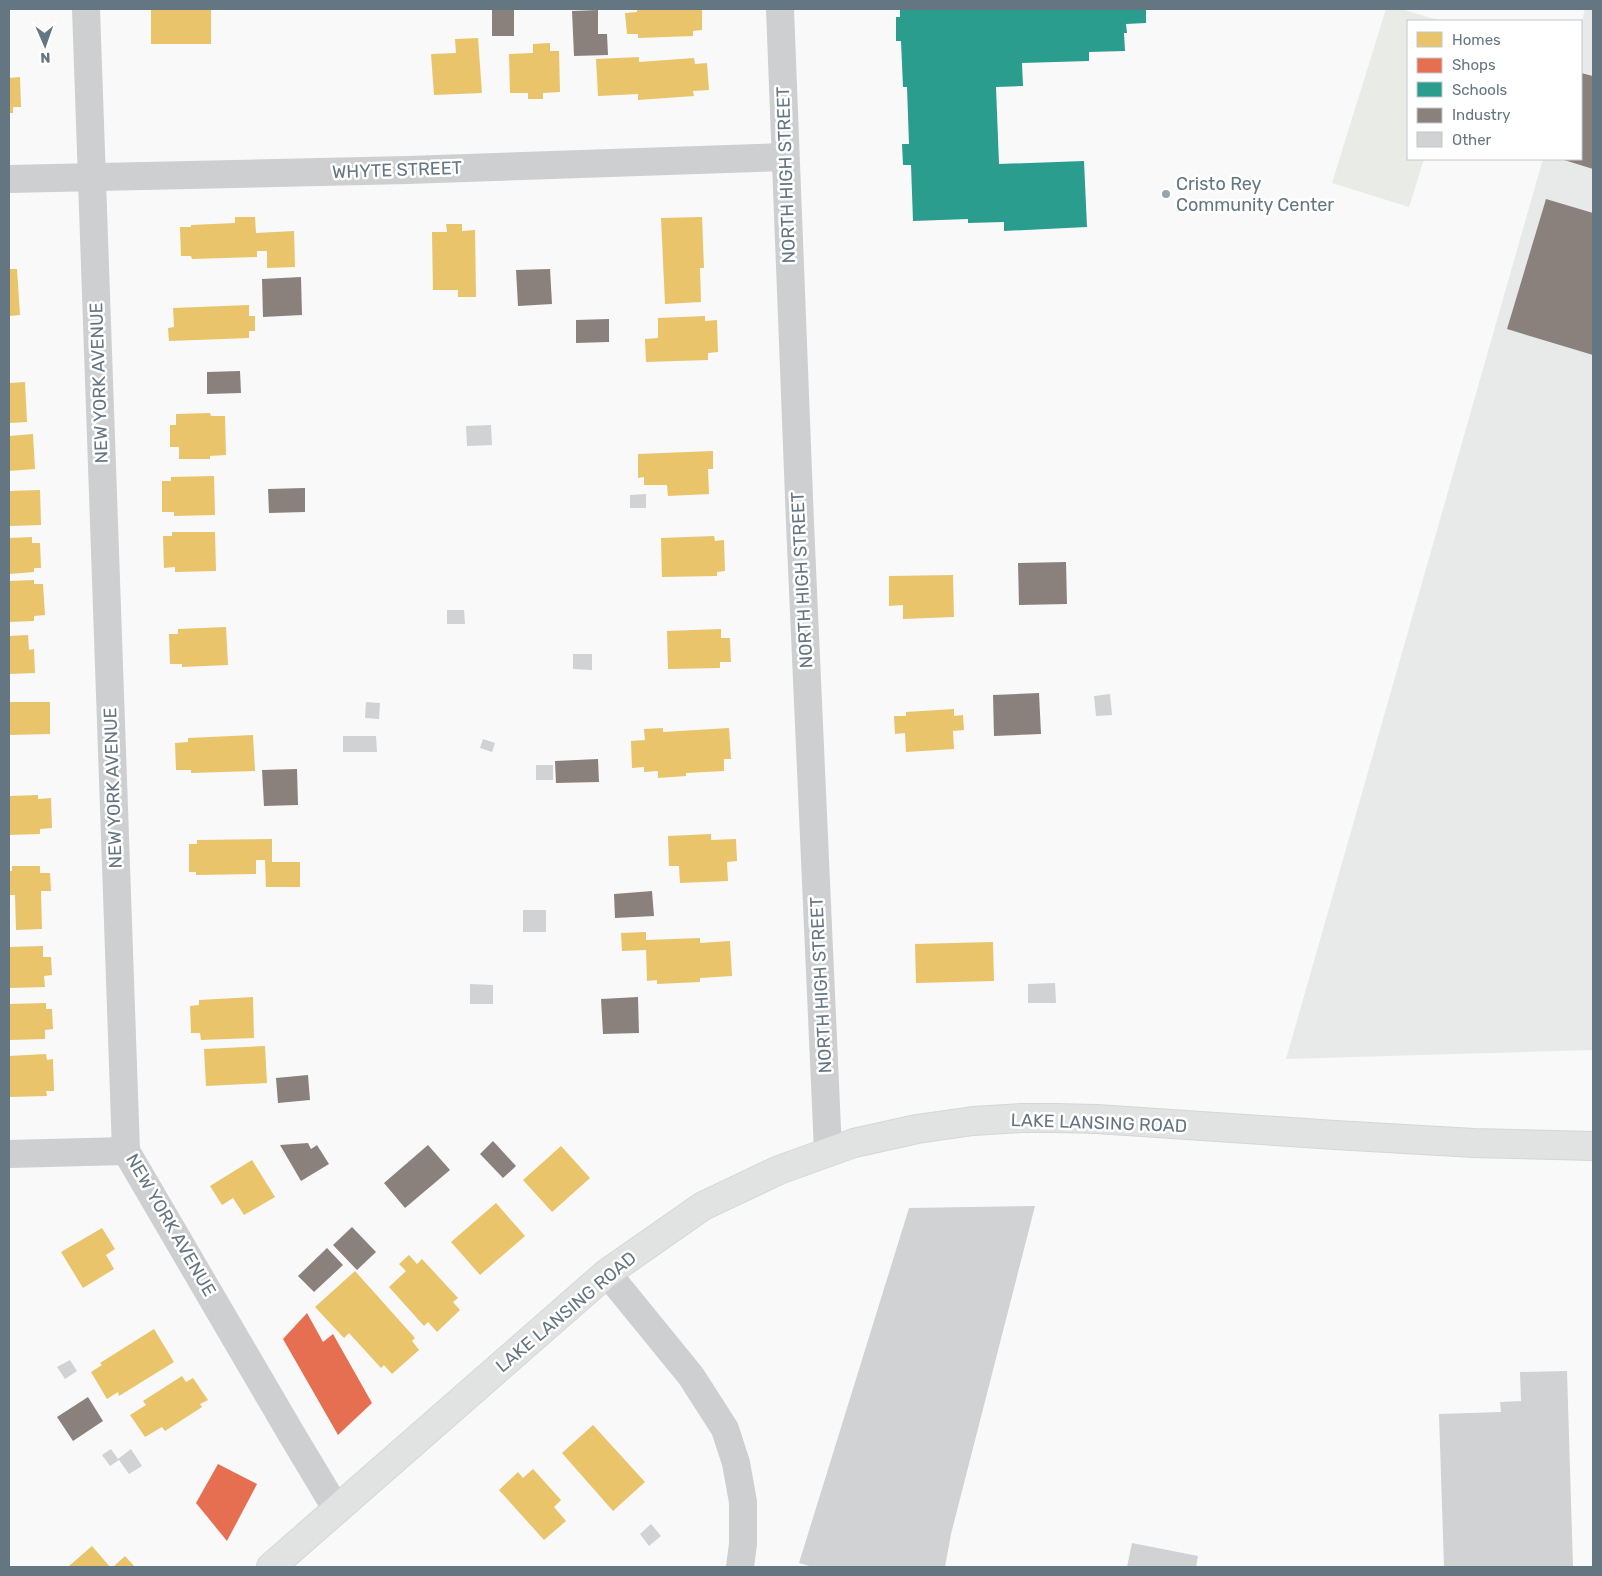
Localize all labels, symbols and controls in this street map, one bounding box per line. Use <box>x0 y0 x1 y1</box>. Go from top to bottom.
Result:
north arrow <box>20 20 70 70</box>
legend <box>1407 20 1582 160</box>
text: Homes <box>1452 31 1501 49</box>
text: N <box>40 49 51 66</box>
text: Shops <box>1452 56 1496 74</box>
text: Schools <box>1452 81 1508 99</box>
street label: NORTH HIGH STREET <box>772 86 800 264</box>
text: Industry <box>1452 106 1511 124</box>
text: Other <box>1452 131 1492 149</box>
street label: WHYTE STREET <box>332 157 462 183</box>
place label: Cristo Rey Community Center <box>1176 173 1334 216</box>
marker: Cristo Rey Community Center <box>1160 188 1172 200</box>
street label: NEW YORK AVENUE <box>85 302 113 464</box>
street label: NORTH HIGH STREET <box>786 491 818 669</box>
street label: NEW YORK AVENUE <box>99 707 127 869</box>
street label: NORTH HIGH STREET <box>805 896 837 1074</box>
street label: LAKE LANSING ROAD <box>1010 1109 1188 1137</box>
street label: NEW YORK AVENUE <box>121 1150 221 1300</box>
street label: LAKE LANSING ROAD <box>491 1247 641 1377</box>

